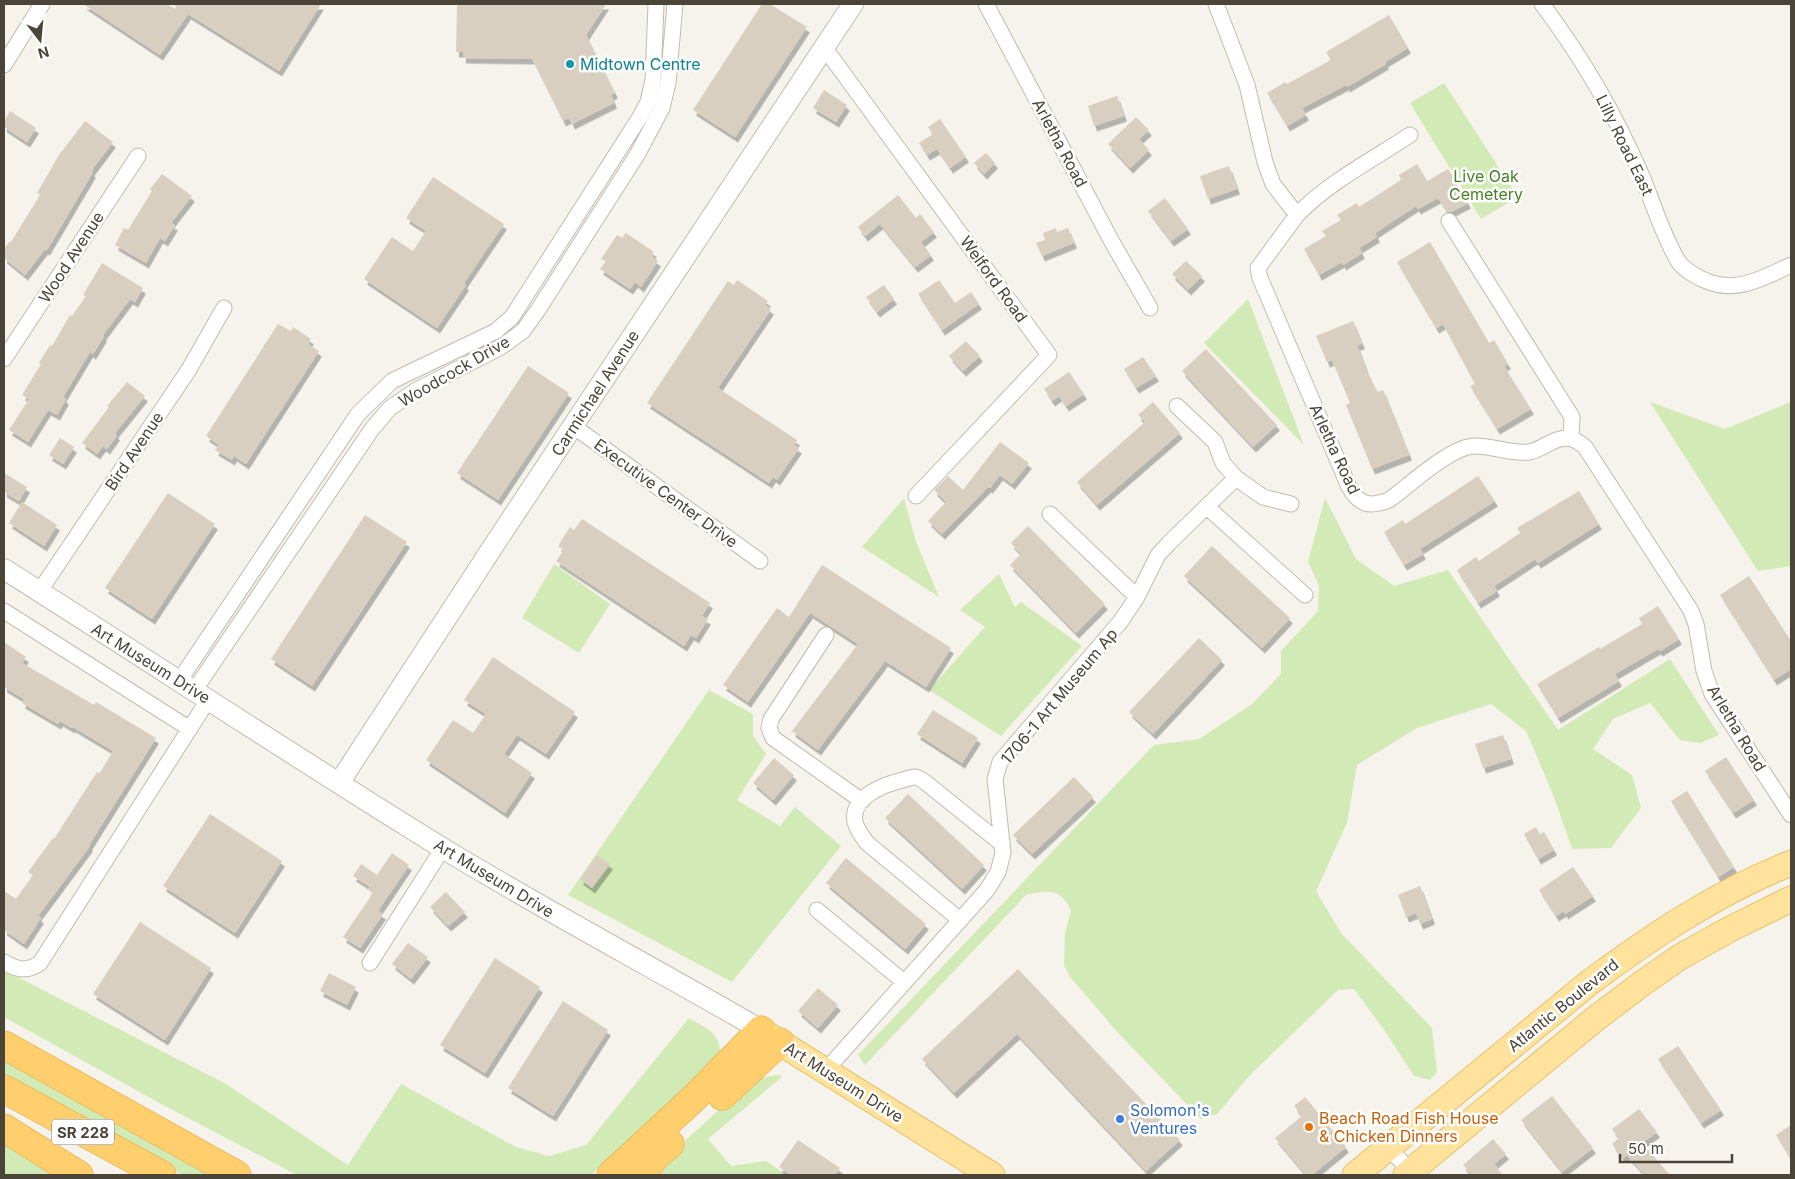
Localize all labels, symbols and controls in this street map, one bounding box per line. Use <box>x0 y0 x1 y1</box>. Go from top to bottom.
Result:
north arrow <box>15 15 65 65</box>
text: N <box>36 43 51 63</box>
place label: Midtown Centre <box>580 54 701 74</box>
marker: Midtown Centre <box>564 58 576 70</box>
street label: Lilly Road East <box>1592 91 1658 199</box>
street label: Arletha Road <box>1028 95 1092 191</box>
park label: Live Oak Cemetery <box>1449 166 1523 204</box>
street label: Wood Avenue <box>34 208 108 306</box>
street label: Welford Road <box>956 232 1032 326</box>
street label: Carmichael Avenue <box>547 326 643 460</box>
street label: Woodcock Drive <box>395 331 513 411</box>
street label: Arletha Road <box>1305 401 1365 497</box>
street label: Bird Avenue <box>100 408 168 494</box>
street label: Executive Center Drive <box>590 434 742 552</box>
street label: Art Museum Drive <box>88 618 214 708</box>
street label: 1706-1 Art Museum Ap <box>996 624 1122 768</box>
street label: Arletha Road <box>1703 681 1771 775</box>
street label: Art Museum Drive <box>430 834 558 922</box>
street label: Atlantic Boulevard <box>1504 954 1622 1056</box>
street label: Art Museum Drive <box>781 1037 907 1127</box>
place label: Solomon's Ventures <box>1130 1100 1210 1138</box>
place label: Beach Road Fish House & Chicken Dinners <box>1319 1108 1499 1146</box>
marker: Solomon's Ventures <box>1114 1113 1126 1125</box>
road number: SR 228 <box>52 1120 114 1144</box>
marker: Beach Road Fish House & Chicken Dinners <box>1303 1121 1315 1133</box>
scale bar <box>1620 1132 1732 1164</box>
text: 50 m <box>1628 1139 1664 1158</box>

